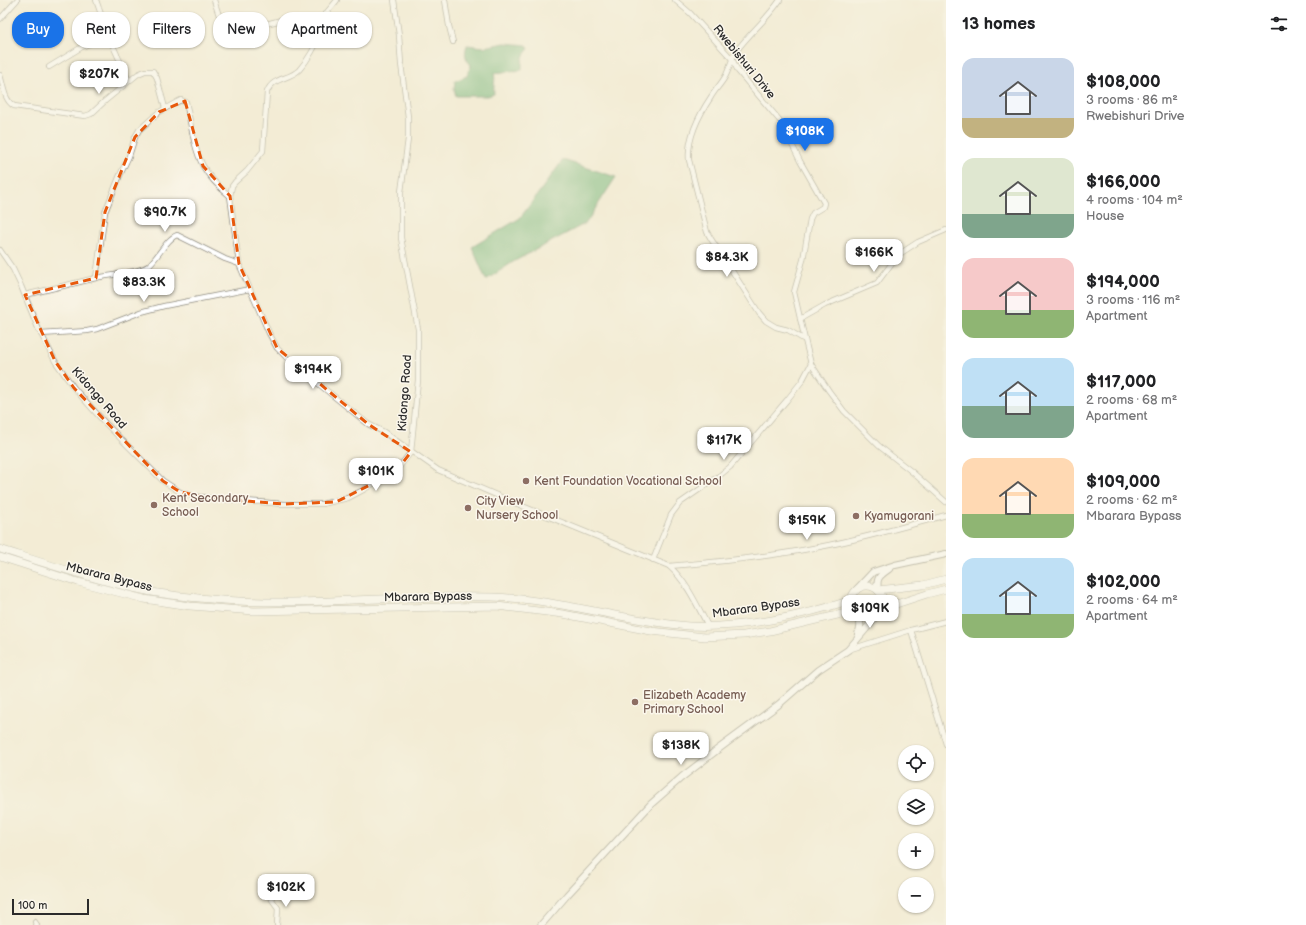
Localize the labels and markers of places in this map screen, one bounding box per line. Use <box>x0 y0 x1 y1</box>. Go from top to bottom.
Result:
pin: $207K <box>71 61 127 95</box>
pin: $108K <box>777 118 833 152</box>
pin: $90.7K <box>132 199 198 233</box>
pin: $166K <box>846 239 902 273</box>
pin: $84.3K <box>694 244 760 278</box>
pin: $83.3K <box>111 269 177 303</box>
pin: $194K <box>285 356 341 390</box>
pin: $117K <box>696 427 752 461</box>
pin: $101K <box>348 458 404 492</box>
place label: Kent Foundation Vocational School <box>534 474 722 489</box>
marker: Kent Foundation Vocational School <box>521 476 531 486</box>
place label: Kent Secondary School <box>162 491 249 520</box>
place label: City View Nursery School <box>476 494 558 523</box>
marker: Kent Secondary School <box>149 500 159 510</box>
marker: City View Nursery School <box>463 503 473 513</box>
pin: $159K <box>779 507 835 541</box>
place label: Kyamugorani <box>864 509 934 524</box>
marker: Kyamugorani <box>851 511 861 521</box>
pin: $109K <box>842 595 898 629</box>
place label: Elizabeth Academy Primary School <box>643 688 746 717</box>
marker: Elizabeth Academy Primary School <box>630 697 640 707</box>
pin: $138K <box>653 732 709 766</box>
pin: $102K <box>258 874 314 908</box>

